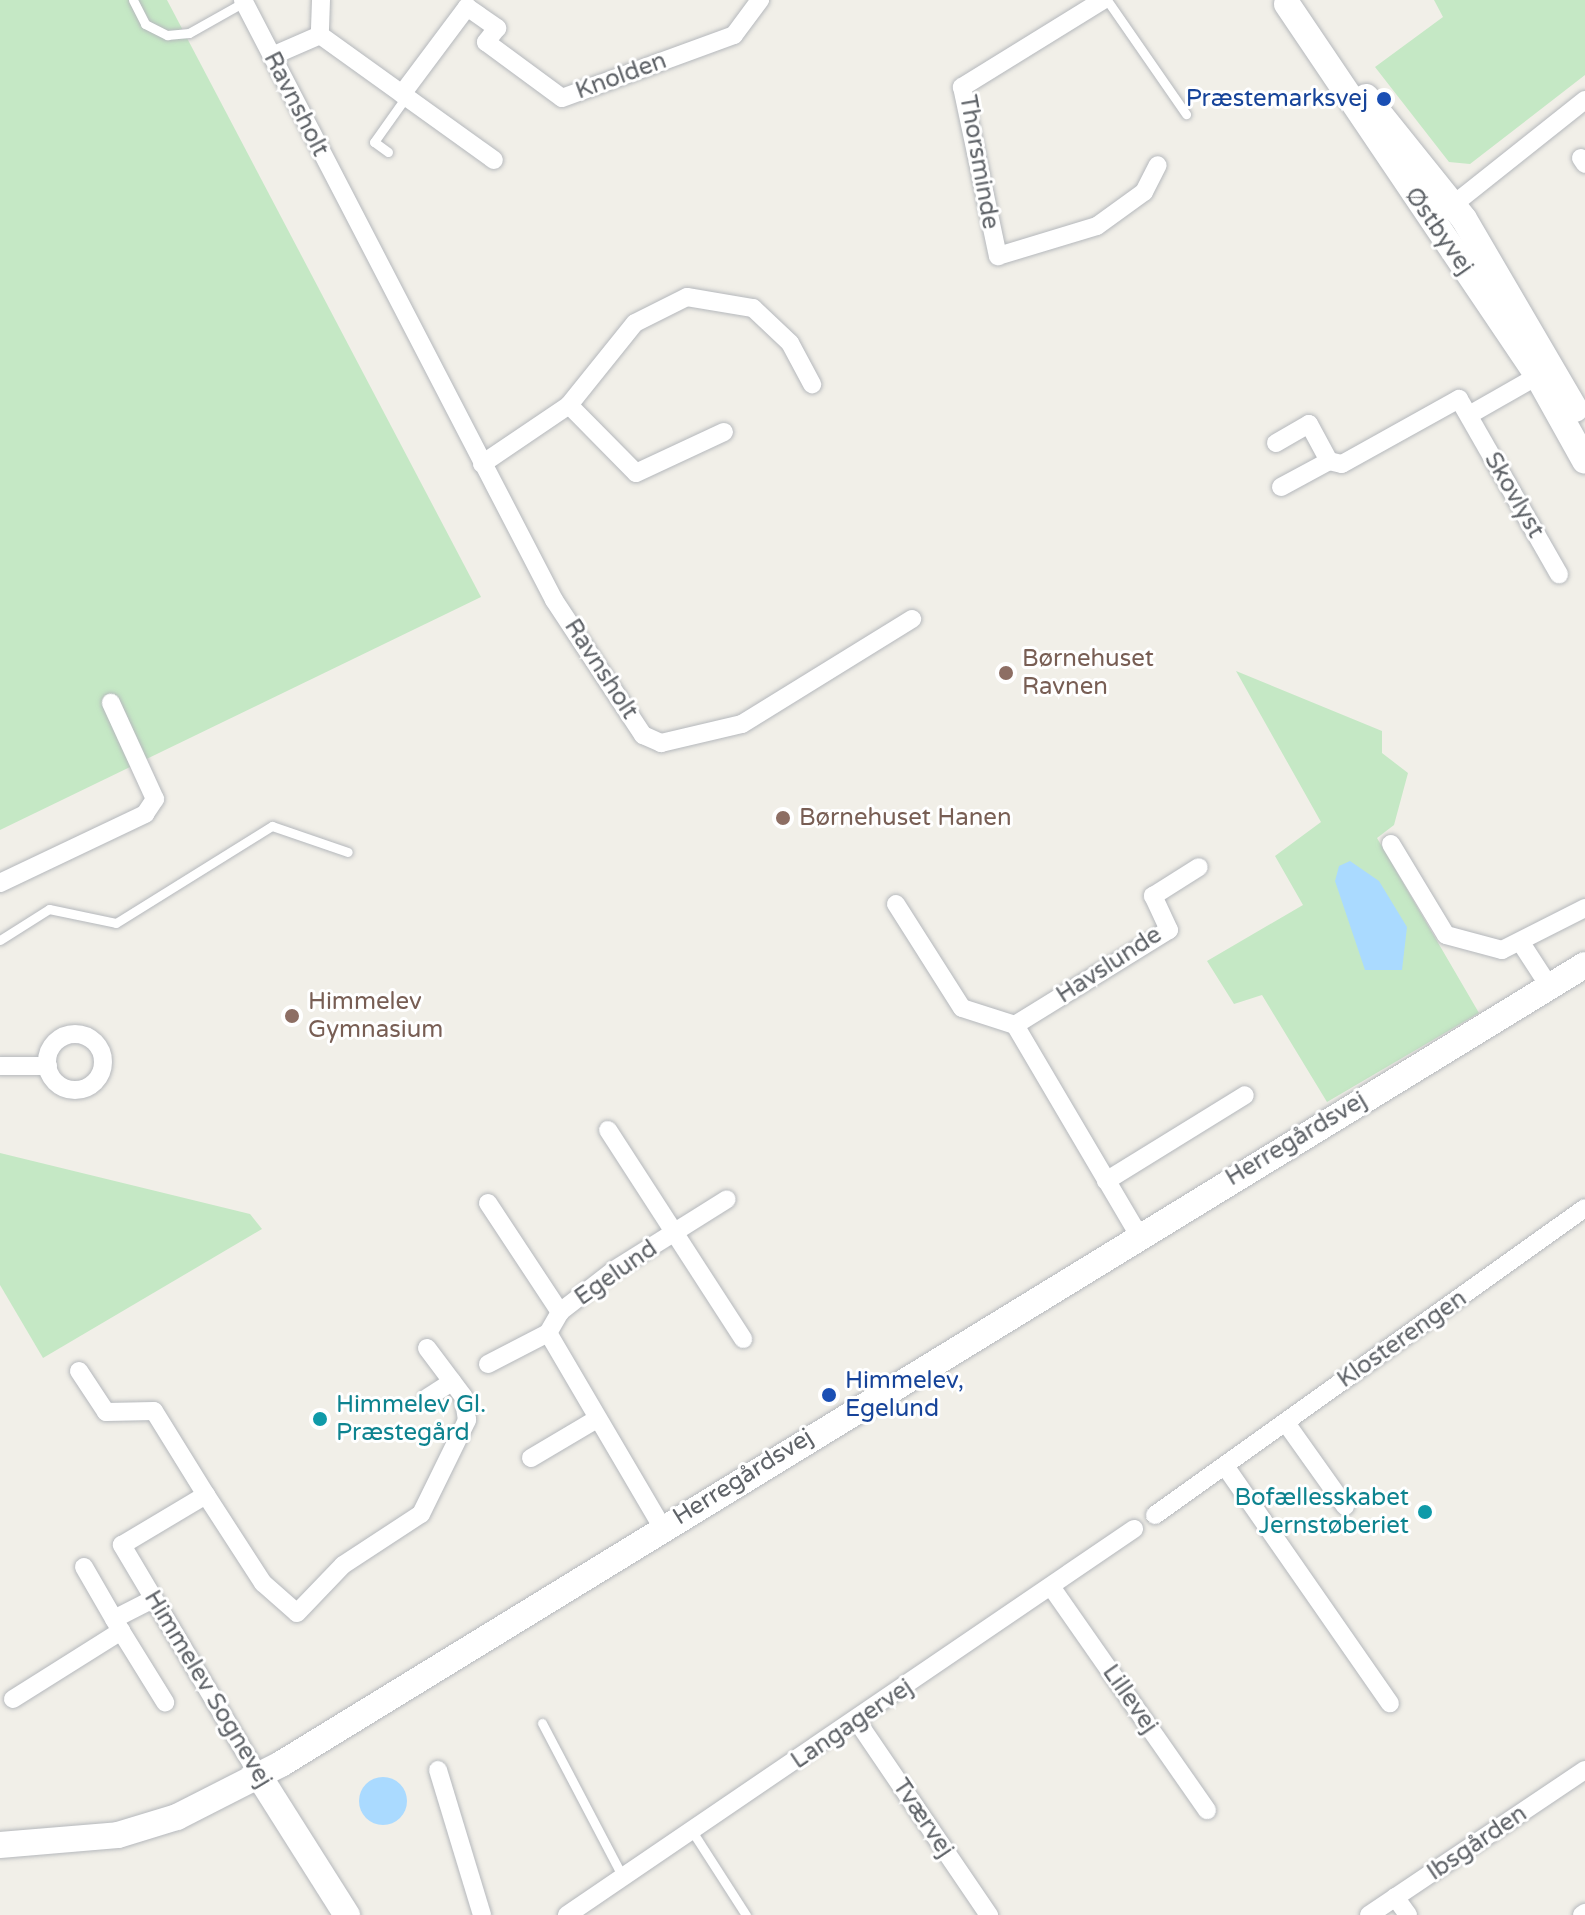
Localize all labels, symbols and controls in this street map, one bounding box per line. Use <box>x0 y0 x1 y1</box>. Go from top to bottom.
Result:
street label: Knolden <box>572 46 670 106</box>
street label: Ravnsholt <box>257 47 335 161</box>
place label: Præstemarksvej <box>1186 85 1368 113</box>
marker: Præstemarksvej <box>1375 90 1393 108</box>
street label: Thorsminde <box>953 93 1005 231</box>
street label: Østbyvej <box>1399 182 1479 280</box>
street label: Skovlyst <box>1478 447 1550 543</box>
street label: Ravnsholt <box>558 614 644 724</box>
place label: Børnehuset Ravnen <box>1022 645 1154 701</box>
marker: Børnehuset Ravnen <box>997 664 1015 682</box>
place label: Børnehuset Hanen <box>799 804 1012 832</box>
marker: Børnehuset Hanen <box>774 809 792 827</box>
street label: Havslunde <box>1051 920 1167 1010</box>
place label: Himmelev Gymnasium <box>308 988 443 1044</box>
marker: Himmelev Gymnasium <box>283 1007 301 1025</box>
street label: Herregårdsvej <box>1220 1086 1372 1192</box>
street label: Egelund <box>569 1234 663 1312</box>
street label: Klosterengen <box>1332 1284 1472 1394</box>
place label: Himmelev, Egelund <box>845 1367 964 1423</box>
marker: Himmelev, Egelund <box>820 1386 838 1404</box>
place label: Himmelev Gl. Præstegård <box>336 1391 486 1447</box>
marker: Himmelev Gl. Præstegård <box>311 1410 329 1428</box>
street label: Herregårdsvej <box>668 1423 818 1531</box>
place label: Bofællesskabet Jernstøberiet <box>1235 1484 1409 1540</box>
marker: Bofællesskabet Jernstøberiet <box>1416 1503 1434 1521</box>
street label: Himmelev Sognevej <box>138 1585 278 1793</box>
street label: Lillevej <box>1096 1659 1164 1739</box>
street label: Langagervej <box>786 1673 918 1775</box>
street label: Tværvej <box>886 1773 960 1863</box>
street label: Ibsgården <box>1422 1799 1532 1887</box>

